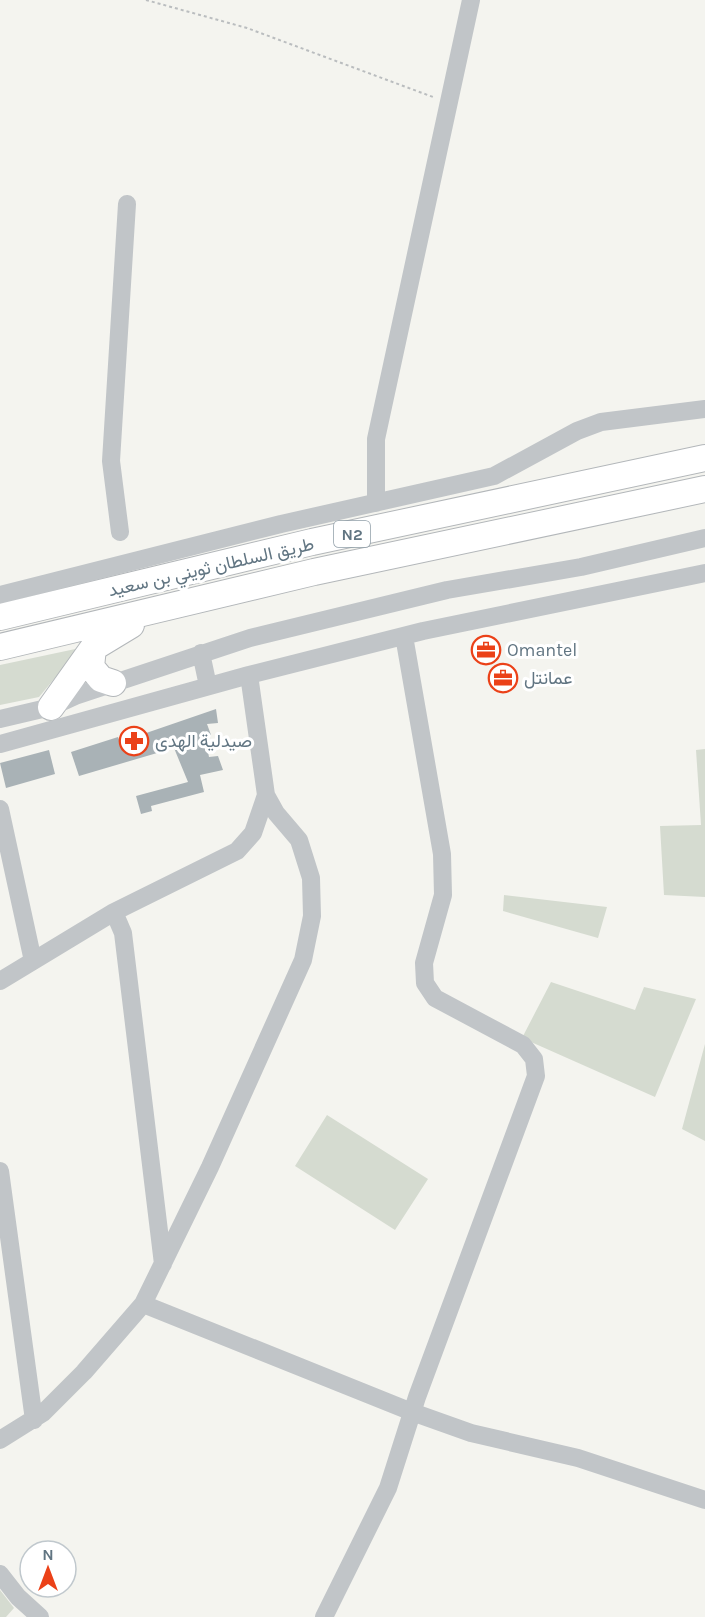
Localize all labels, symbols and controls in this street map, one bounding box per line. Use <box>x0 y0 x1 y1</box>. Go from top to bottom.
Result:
road number: N2 <box>334 521 370 547</box>
street label: طريق السلطان ثويني بن سعيد <box>106 533 317 605</box>
office icon: Omantel <box>470 634 502 666</box>
place label: Omantel <box>507 639 577 661</box>
office icon: عمانتل <box>487 662 519 694</box>
place label: عمانتل <box>524 667 573 689</box>
pharmacy icon: صيدلية الهدى <box>118 725 150 757</box>
place label: صيدلية الهدى <box>155 730 252 752</box>
north arrow <box>18 1539 78 1599</box>
text: N <box>42 1545 54 1564</box>

